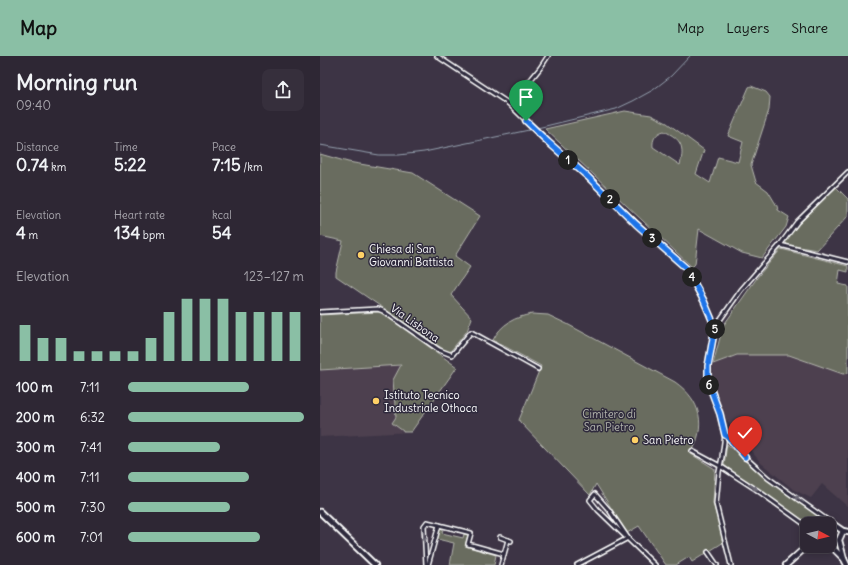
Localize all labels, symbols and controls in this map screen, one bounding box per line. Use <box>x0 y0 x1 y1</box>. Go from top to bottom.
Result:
text: Map <box>20 16 57 40</box>
text: Map <box>677 19 704 37</box>
text: Layers <box>726 19 769 37</box>
text: Share <box>791 19 828 37</box>
text: Morning run <box>16 68 138 96</box>
button: share <box>262 69 304 111</box>
pin <box>509 80 543 121</box>
icon: arrive <box>515 86 537 108</box>
text: 09:40 <box>16 97 51 114</box>
text: Distance <box>16 140 59 154</box>
text: Time <box>114 140 138 154</box>
text: Pace <box>212 140 236 154</box>
pin: 1 <box>558 150 578 170</box>
text: 1 <box>566 153 570 167</box>
text: 0.74 <box>16 154 49 176</box>
text: 5:22 <box>114 154 146 176</box>
text: 7:15 <box>212 154 241 176</box>
text: km <box>49 160 66 174</box>
text: /km <box>241 160 263 174</box>
pin: 2 <box>600 189 620 209</box>
text: 2 <box>607 192 613 206</box>
text: Elevation <box>16 208 61 222</box>
text: Heart rate <box>114 208 165 222</box>
text: kcal <box>212 208 232 222</box>
text: 4 <box>16 222 26 244</box>
text: 134 <box>114 222 140 244</box>
text: 54 <box>212 222 232 244</box>
text: m <box>26 228 38 242</box>
text: bpm <box>140 228 165 242</box>
pin: 3 <box>642 228 662 248</box>
text: 3 <box>649 231 655 245</box>
place label: Chiesa di San Giovanni Battista <box>369 242 453 269</box>
marker: Chiesa di San Giovanni Battista <box>356 250 366 260</box>
pin: 4 <box>682 267 702 287</box>
text: Elevation <box>16 268 69 285</box>
text: 123–127 m <box>244 268 304 285</box>
text: 4 <box>689 270 695 284</box>
street label: Via Lisbona <box>388 301 442 345</box>
pin: 5 <box>705 319 725 339</box>
text: 5 <box>712 322 718 336</box>
pin: 6 <box>699 375 719 395</box>
text: 6 <box>706 378 712 392</box>
text: 100 m <box>16 379 53 396</box>
text: 7:11 <box>80 379 100 396</box>
place label: Istituto Tecnico Industriale Othoca <box>384 388 477 415</box>
marker: Istituto Tecnico Industriale Othoca <box>371 396 381 406</box>
park label: Cimitero di San Pietro <box>582 407 636 434</box>
text: 200 m <box>16 409 55 426</box>
text: 6:32 <box>80 409 105 426</box>
pin <box>728 416 762 457</box>
icon: check <box>734 422 756 444</box>
place label: San Pietro <box>643 433 694 447</box>
marker: San Pietro <box>630 435 640 445</box>
text: 300 m <box>16 439 55 456</box>
text: 7:41 <box>80 439 102 456</box>
text: 400 m <box>16 469 55 486</box>
text: 7:11 <box>80 469 100 486</box>
one-way arrow <box>748 483 758 491</box>
one-way arrow <box>793 495 804 503</box>
text: 500 m <box>16 499 55 516</box>
text: 7:30 <box>80 499 105 516</box>
north arrow <box>800 517 836 553</box>
map controls <box>800 517 836 553</box>
text: 600 m <box>16 529 55 546</box>
text: 7:01 <box>80 529 103 546</box>
one-way arrow <box>421 531 428 543</box>

